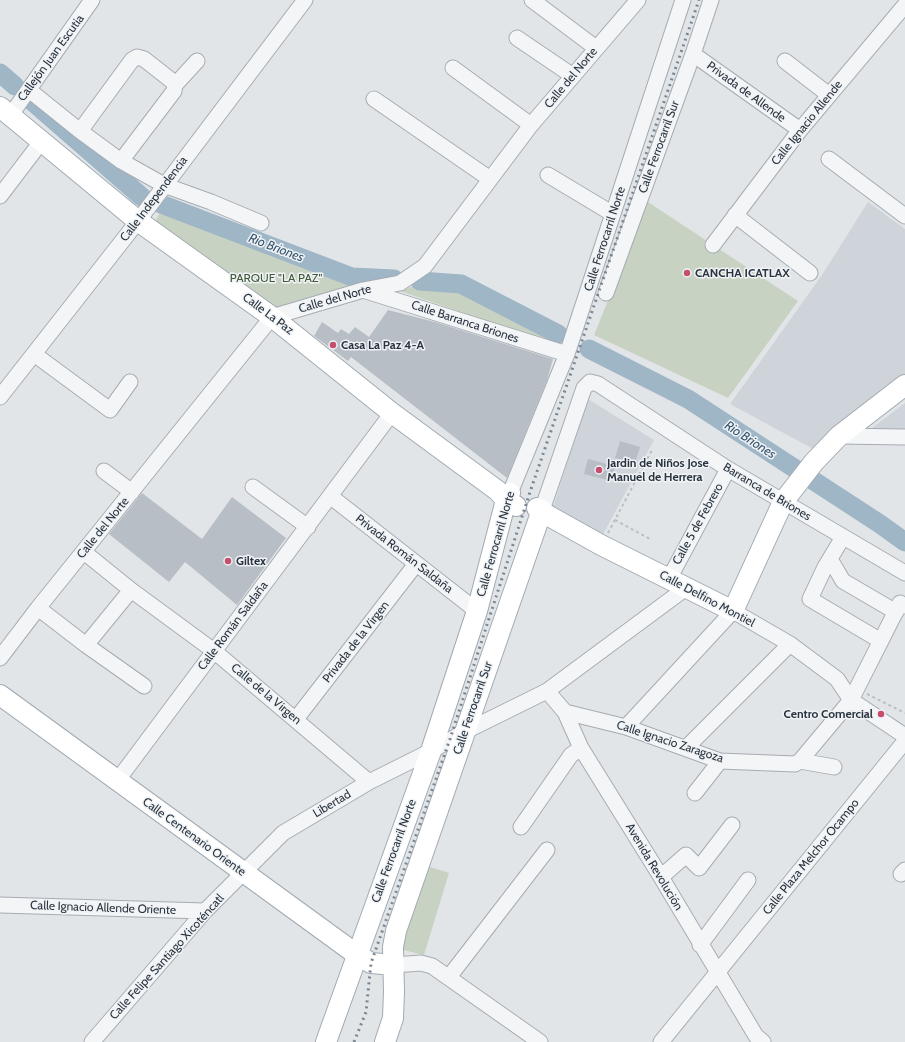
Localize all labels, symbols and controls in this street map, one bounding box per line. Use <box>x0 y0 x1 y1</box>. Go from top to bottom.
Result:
street label: Callejón Juan Escutia <box>15 12 87 104</box>
street label: Calle del Norte <box>541 45 601 111</box>
street label: Privada de Allende <box>704 59 788 125</box>
street label: Calle Ignacio Allende <box>768 78 846 168</box>
street label: Calle Ferrocarril Sur <box>636 99 682 195</box>
street label: Calle Independencia <box>117 154 191 244</box>
street label: Calle Ferrocarril Norte <box>581 185 629 293</box>
water label: Rio Briones <box>246 230 306 266</box>
place label: CANCHA ICATLAX <box>695 266 790 280</box>
marker: CANCHA ICATLAX <box>682 268 692 278</box>
park label: PARQUE "LA PAZ" <box>230 271 322 285</box>
street label: Calle del Norte <box>297 282 373 316</box>
street label: Calle La Paz <box>240 290 296 338</box>
street label: Calle Barranca Briones <box>409 298 521 346</box>
place label: Casa La Paz 4-A <box>341 338 424 352</box>
marker: Casa La Paz 4-A <box>328 340 338 350</box>
water label: Rio Briones <box>722 418 778 462</box>
place label: Jardin de Niños Jose Manuel de Herrera <box>607 456 709 484</box>
street label: Barranca de Briones <box>720 460 814 524</box>
marker: Jardin de Niños Jose Manuel de Herrera <box>594 465 604 475</box>
street label: Calle 5 de Febrero <box>670 481 726 567</box>
street label: Calle Ferrocarril Norte <box>474 490 518 598</box>
street label: Calle del Norte <box>74 494 132 562</box>
street label: Privada Román Saldaña <box>352 512 456 596</box>
place label: Giltex <box>236 554 266 568</box>
marker: Giltex <box>223 556 233 566</box>
street label: Calle Delfino Montiel <box>657 568 757 630</box>
street label: Calle Román Saldaña <box>195 579 271 673</box>
street label: Privada de la Virgen <box>320 598 392 686</box>
street label: Calle de la Virgen <box>228 660 304 728</box>
street label: Calle Ferrocarril Sur <box>450 660 496 756</box>
place label: Centro Comercial <box>784 707 873 721</box>
marker: Centro Comercial <box>876 709 886 719</box>
street label: Calle Ignacio Zaragoza <box>615 718 725 766</box>
street label: Libertad <box>310 787 354 821</box>
street label: Calle Centenario Oriente <box>140 795 248 879</box>
street label: Calle Plaza Melchor Ocampo <box>760 796 862 918</box>
street label: Calle Ferrocarril Norte <box>369 797 419 905</box>
street label: Avenida Revolución <box>622 821 686 913</box>
street label: Calle Felipe Santiago Xicoténcatl <box>107 891 227 1023</box>
street label: Calle Ignacio Allende Oriente <box>30 898 176 918</box>

